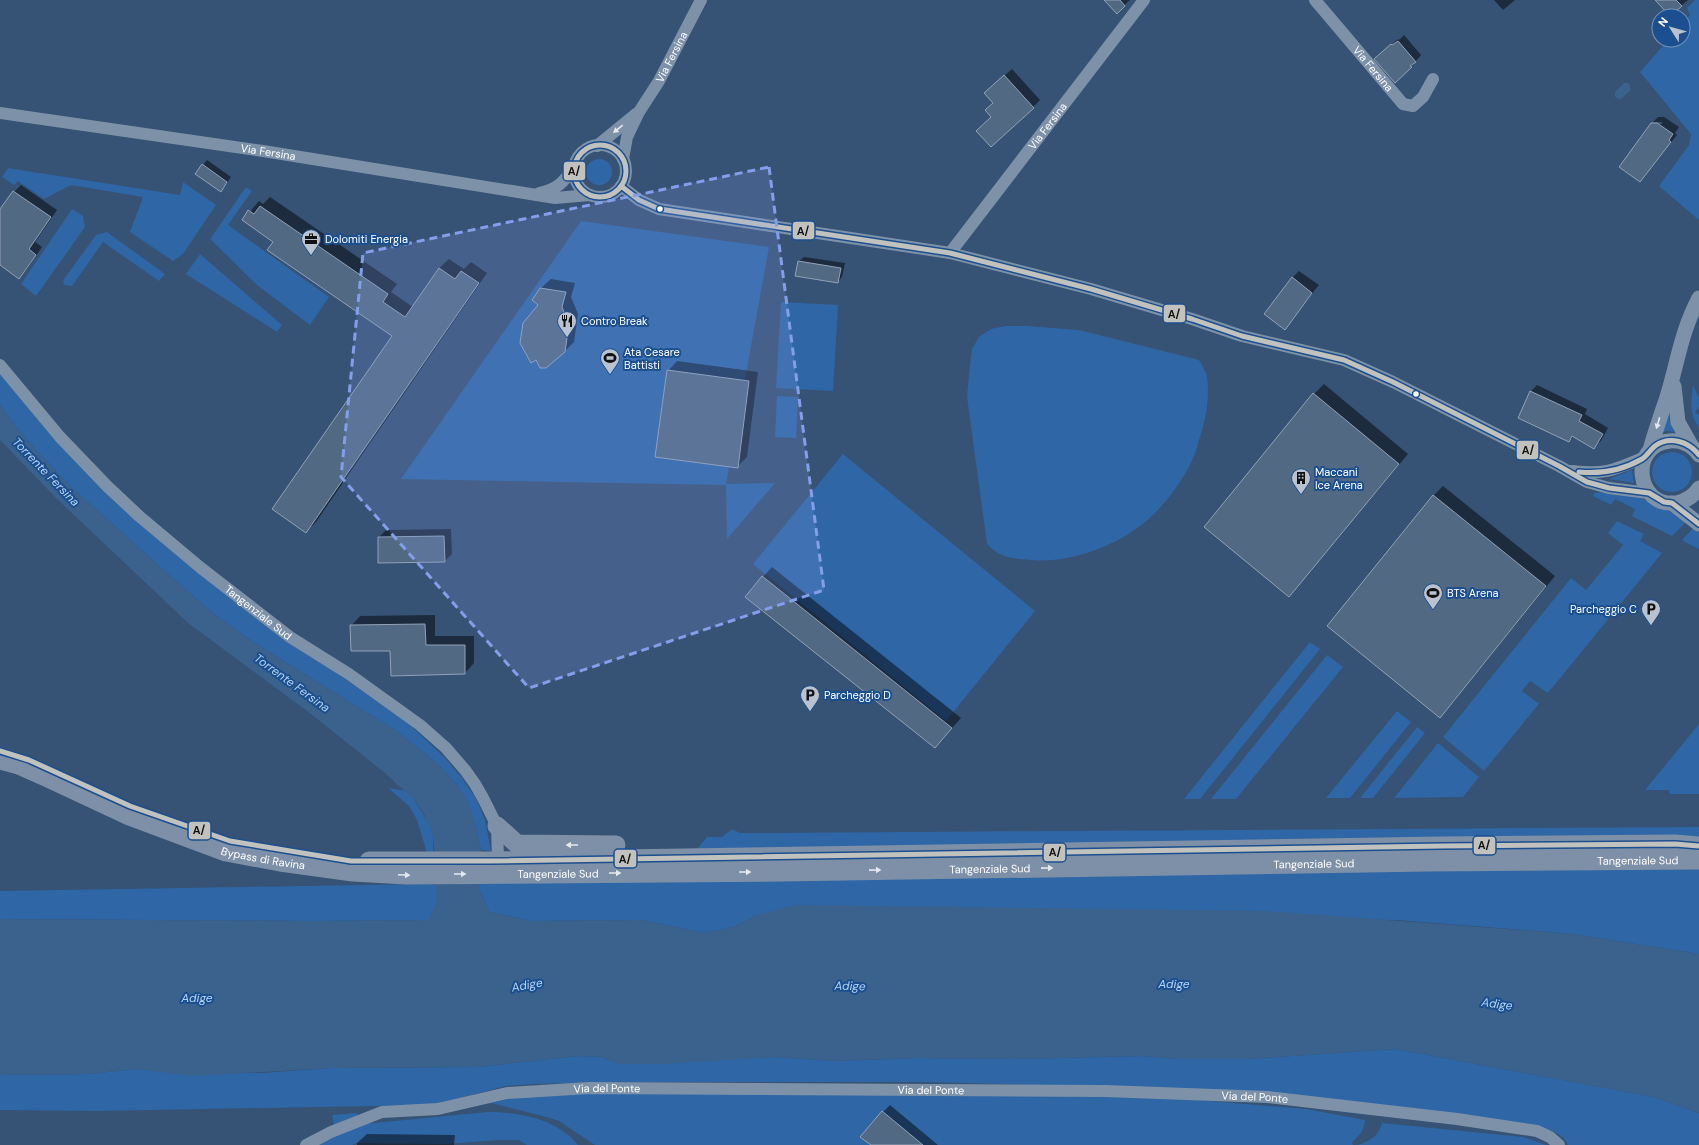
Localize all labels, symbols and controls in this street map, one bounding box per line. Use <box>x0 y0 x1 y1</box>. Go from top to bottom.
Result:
north arrow <box>1651 8 1691 48</box>
text: N <box>1655 15 1671 29</box>
street label: Via Fersina <box>652 29 690 85</box>
street label: Via Fersina <box>1350 43 1396 94</box>
street label: Via Fersina <box>1025 100 1070 152</box>
one-way arrow <box>612 124 623 133</box>
street label: Via Fersina <box>240 141 297 163</box>
line badge: A/ <box>563 161 586 181</box>
text: A/ <box>568 164 581 178</box>
unlabelled marker <box>655 204 665 214</box>
line badge: A/ <box>792 221 815 240</box>
text: A/ <box>797 224 810 238</box>
office icon: Dolomiti Energia <box>300 228 322 256</box>
place label: Dolomiti Energia <box>325 232 408 246</box>
line badge: A/ <box>1163 304 1186 323</box>
text: A/ <box>1168 307 1181 321</box>
restaurant icon: Contro Break <box>556 310 578 338</box>
place label: Contro Break <box>581 314 648 328</box>
place label: Ata Cesare Battisti <box>624 345 680 372</box>
sports icon: Ata Cesare Battisti <box>599 347 621 375</box>
unlabelled marker <box>1411 389 1421 399</box>
one-way arrow <box>1655 418 1661 430</box>
water label: Torrente Fersina <box>9 434 83 510</box>
line badge: A/ <box>1516 440 1539 460</box>
text: A/ <box>1522 443 1535 457</box>
place label: Maccani Ice Arena <box>1315 465 1363 492</box>
building icon: Maccani Ice Arena <box>1290 467 1312 495</box>
street label: Tangenziale Sud <box>222 582 295 643</box>
sports icon: BTS Arena <box>1422 582 1444 610</box>
place label: BTS Arena <box>1447 586 1498 600</box>
parking icon: Parcheggio C <box>1640 598 1662 626</box>
place label: Parcheggio C <box>1570 602 1637 616</box>
water label: Torrente Fersina <box>251 650 333 716</box>
parking icon: Parcheggio D <box>799 684 821 712</box>
place label: Parcheggio D <box>824 688 891 702</box>
line badge: A/ <box>188 821 211 840</box>
text: A/ <box>193 823 206 837</box>
line badge: A/ <box>1473 836 1496 855</box>
text: A/ <box>1478 838 1491 852</box>
one-way arrow <box>565 842 578 848</box>
line badge: A/ <box>1043 843 1066 862</box>
street label: Bypass di Ravina <box>219 844 306 872</box>
text: A/ <box>1049 845 1062 859</box>
line badge: A/ <box>614 849 637 868</box>
text: A/ <box>619 852 632 866</box>
street label: Tangenziale Sud <box>1597 853 1679 868</box>
street label: Tangenziale Sud <box>1273 856 1355 871</box>
street label: Tangenziale Sud <box>949 861 1031 876</box>
one-way arrow <box>1041 865 1054 871</box>
street label: Tangenziale Sud <box>517 866 599 881</box>
one-way arrow <box>869 867 882 873</box>
one-way arrow <box>739 869 752 875</box>
one-way arrow <box>609 870 622 876</box>
one-way arrow <box>398 871 410 878</box>
one-way arrow <box>454 871 467 877</box>
water label: Adige <box>509 974 544 996</box>
water label: Adige <box>1157 976 1190 992</box>
water label: Adige <box>833 978 866 994</box>
water label: Adige <box>180 990 213 1006</box>
water label: Adige <box>1479 994 1514 1014</box>
street label: Via del Ponte <box>573 1081 640 1096</box>
street label: Via del Ponte <box>898 1083 964 1097</box>
street label: Via del Ponte <box>1221 1088 1289 1106</box>

